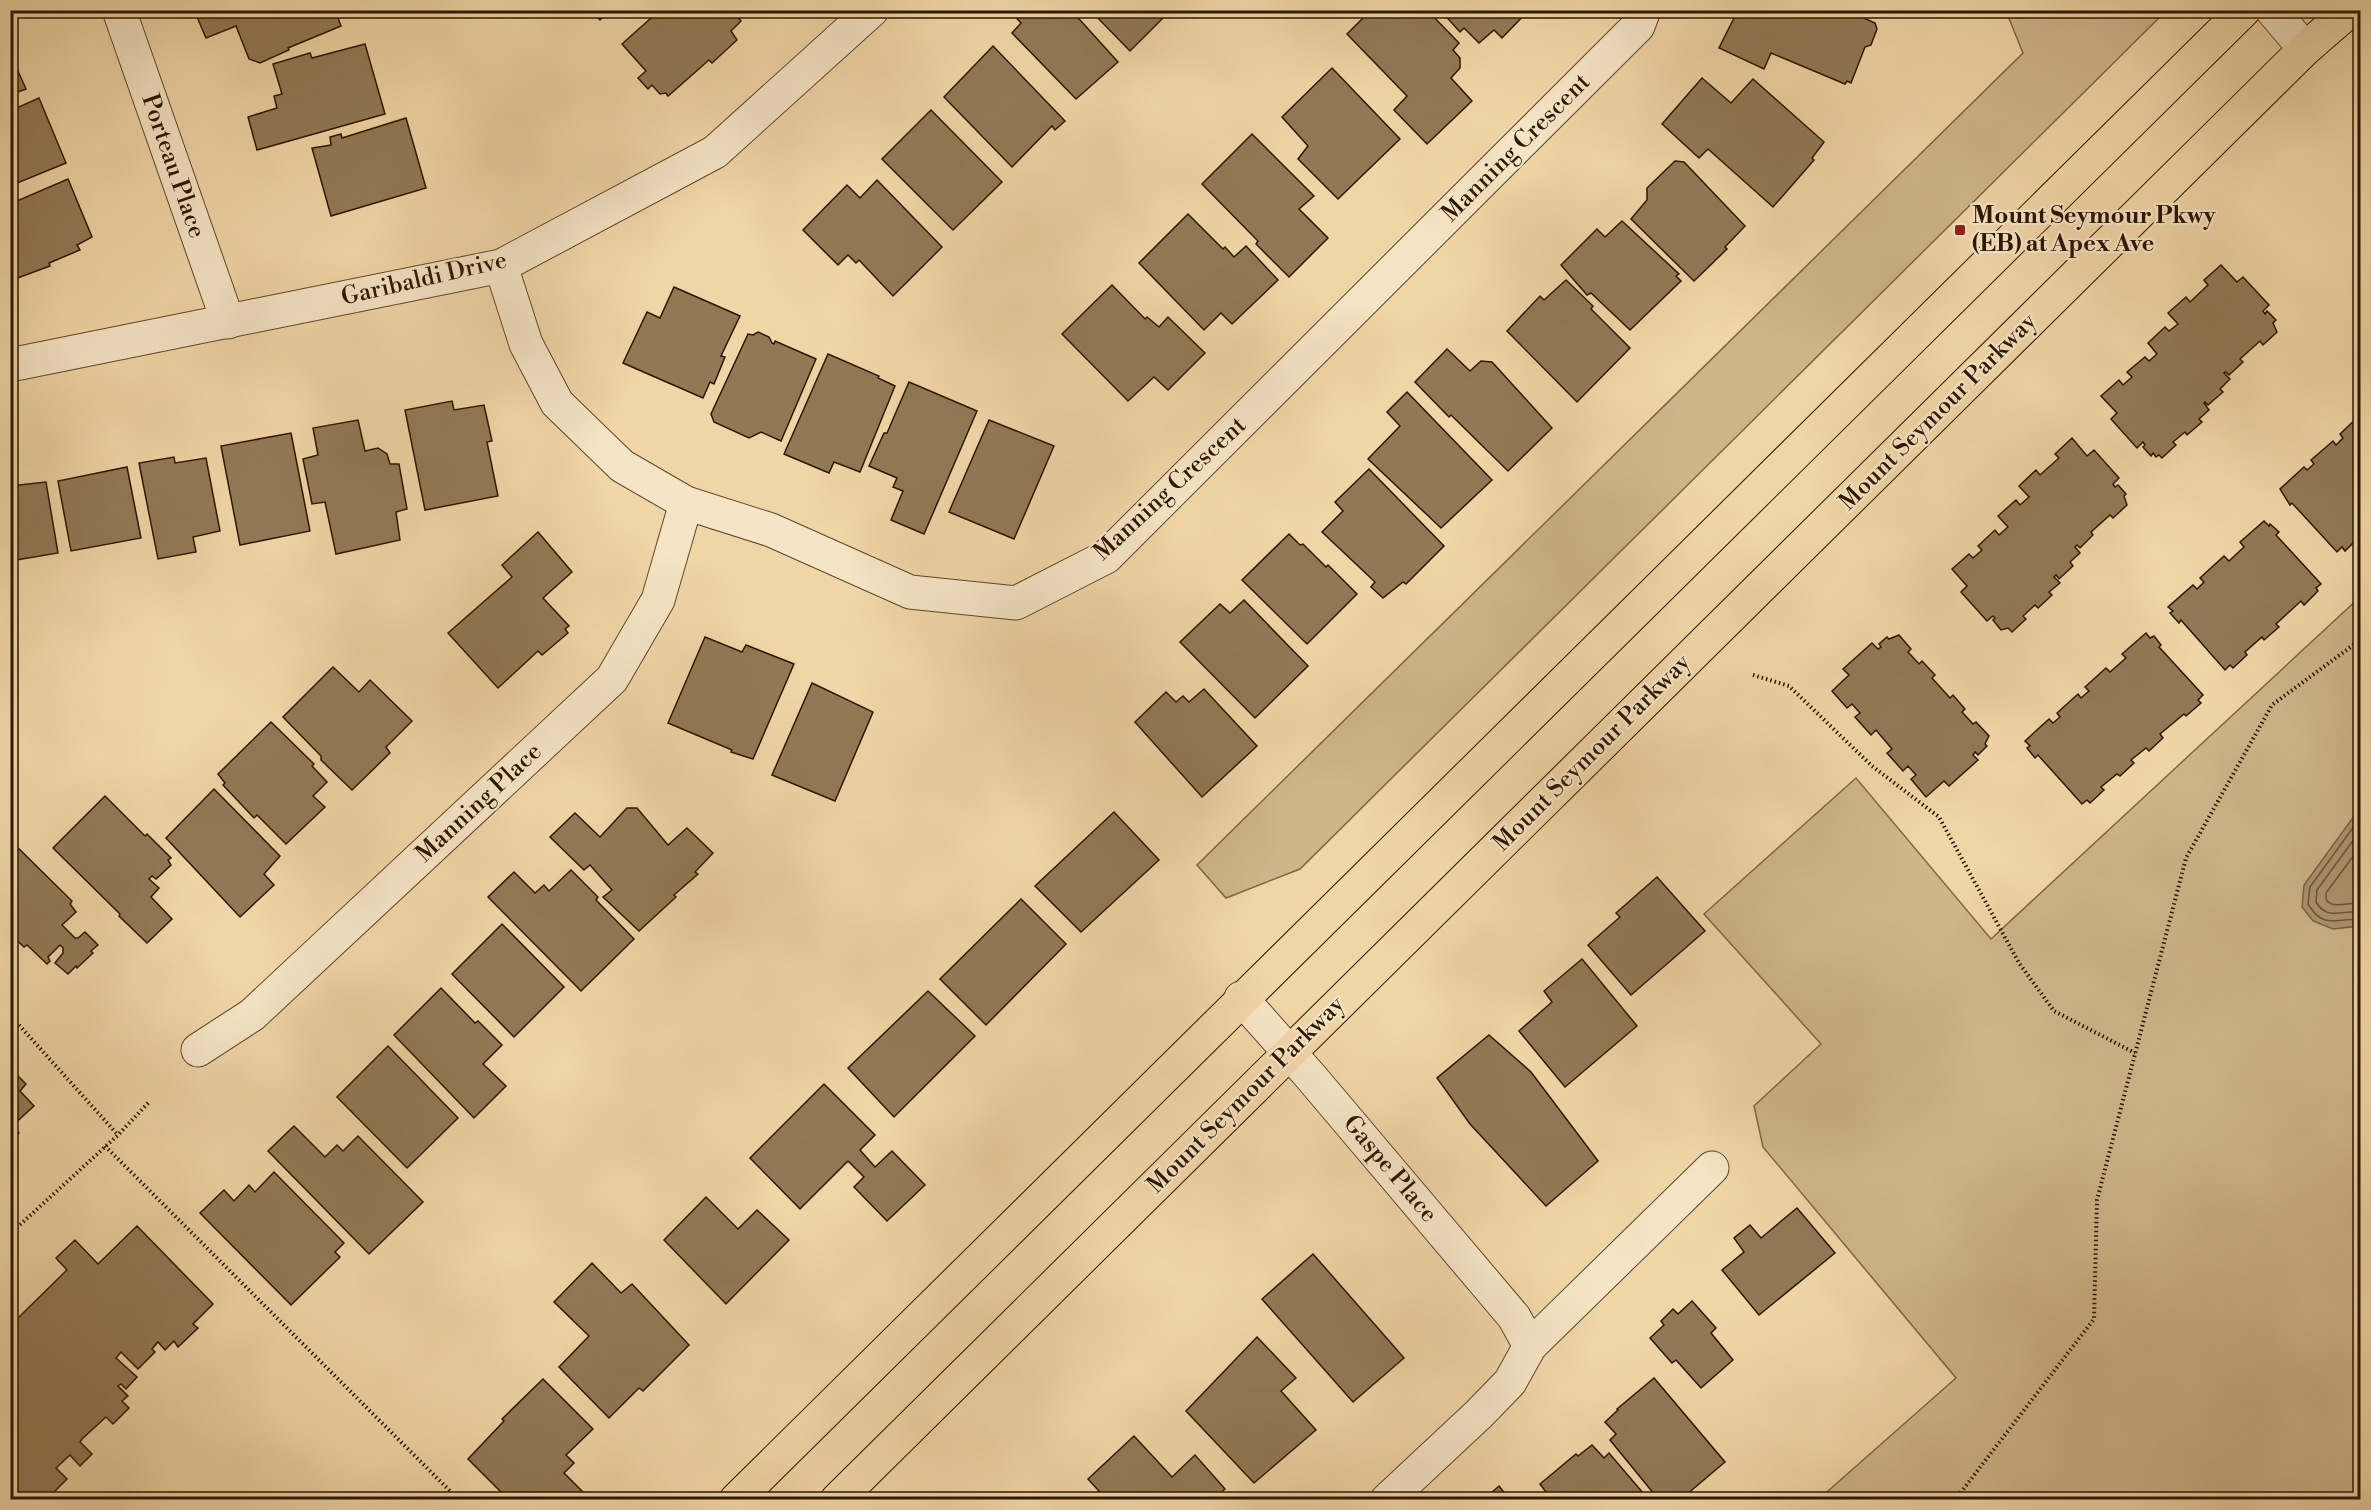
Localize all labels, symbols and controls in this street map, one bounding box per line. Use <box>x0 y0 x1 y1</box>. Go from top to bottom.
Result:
street label: Manning Crescent <box>1435 67 1597 229</box>
street label: Porteau Place <box>134 90 212 242</box>
place label: Mount Seymour Pkwy (EB) at Apex Ave <box>1972 201 2217 259</box>
marker: Mount Seymour Pkwy (EB) at Apex Ave <box>1953 223 1967 237</box>
street label: Garibaldi Drive <box>338 245 510 313</box>
street label: Mount Seymour Parkway <box>1833 307 2043 517</box>
street label: Manning Crescent <box>1087 410 1253 567</box>
street label: Mount Seymour Parkway <box>1487 648 1697 858</box>
street label: Manning Place <box>410 737 548 869</box>
street label: Mount Seymour Parkway <box>1141 990 1351 1200</box>
street label: Gaspe Place <box>1336 1109 1444 1229</box>

